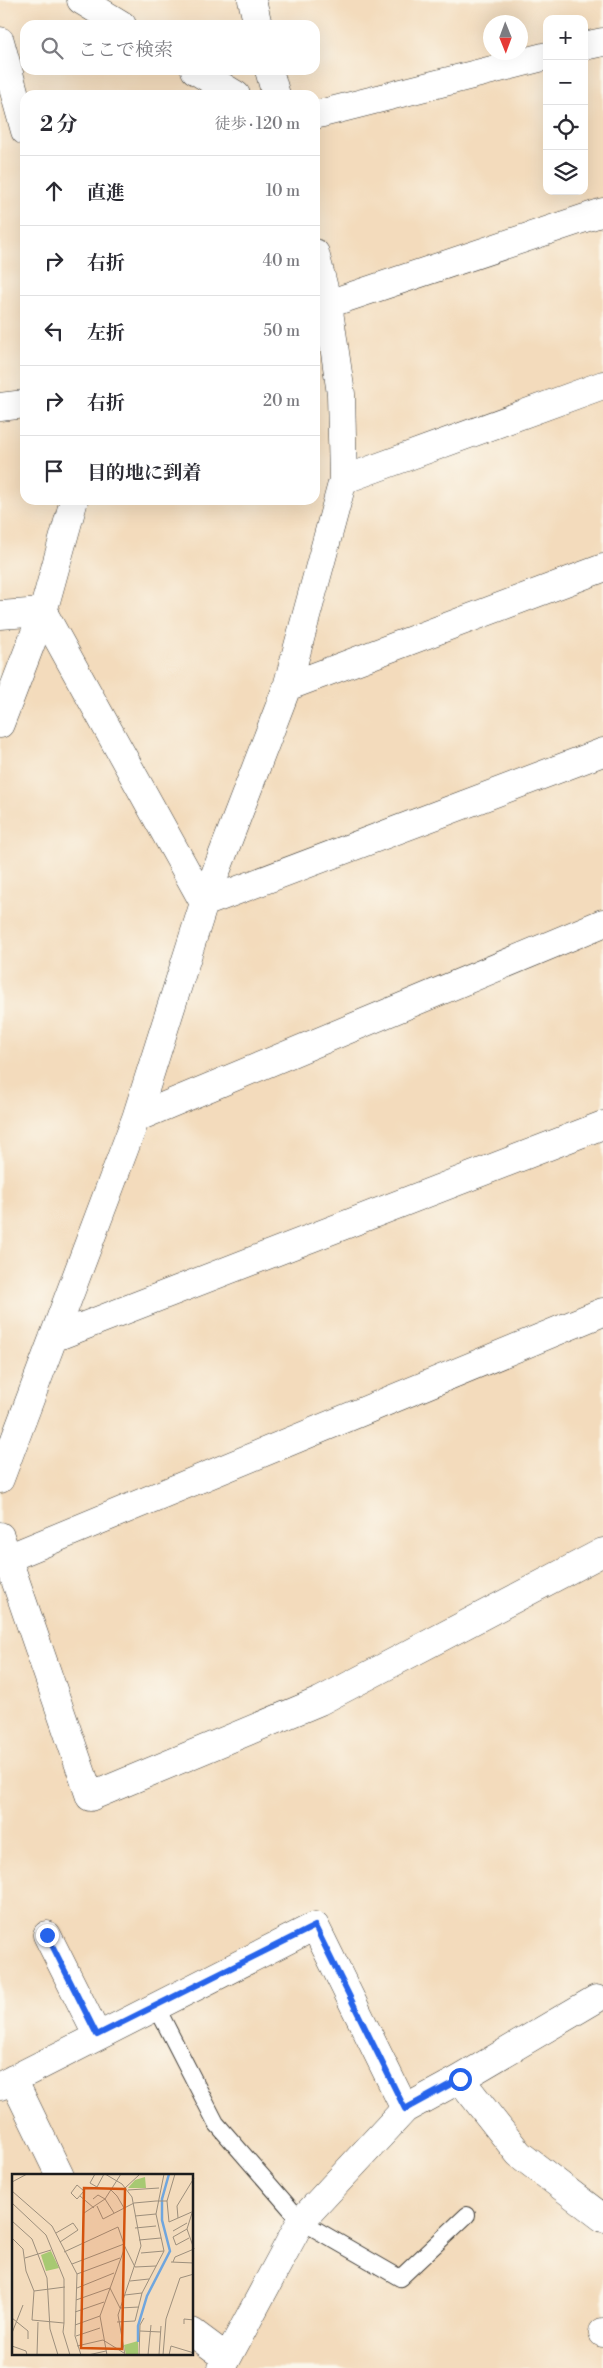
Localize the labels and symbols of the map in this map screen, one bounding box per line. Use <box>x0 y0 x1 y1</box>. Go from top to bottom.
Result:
north arrow <box>483 15 528 60</box>
route end <box>36 1924 59 1947</box>
route start <box>449 2068 472 2091</box>
inset map <box>12 2174 194 2356</box>

